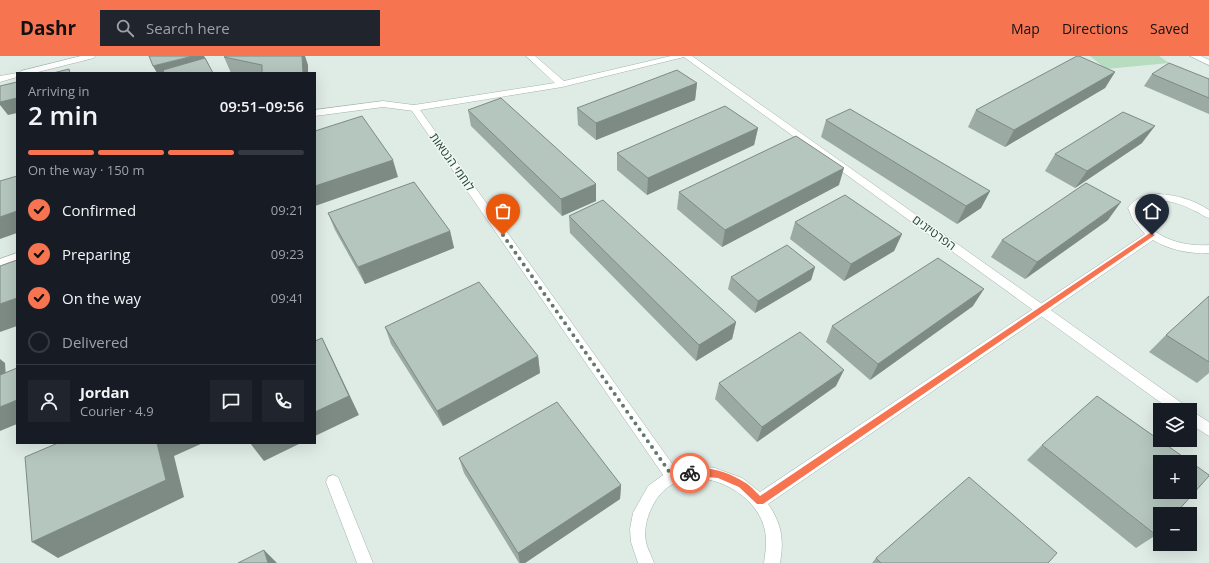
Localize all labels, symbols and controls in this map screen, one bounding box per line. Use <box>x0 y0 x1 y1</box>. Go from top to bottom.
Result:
search box <box>100 10 380 46</box>
text: Dashr <box>20 15 76 41</box>
icon: search <box>114 17 136 39</box>
text: Search here <box>146 18 230 38</box>
text: Map <box>1011 19 1040 38</box>
text: Directions <box>1062 19 1128 38</box>
text: Saved <box>1150 19 1189 38</box>
text: Arriving in <box>28 82 90 100</box>
text: 09:51–09:56 <box>220 96 304 116</box>
text: 2 min <box>28 97 98 133</box>
street label: לוחמי הגטאות <box>426 129 479 194</box>
text: On the way · 150 m <box>28 161 144 179</box>
pin <box>486 194 520 235</box>
pin <box>1135 194 1169 235</box>
icon: check <box>28 199 50 221</box>
text: Confirmed <box>62 200 136 220</box>
icon: bag <box>492 200 514 222</box>
icon: home <box>1141 200 1163 222</box>
text: 09:21 <box>271 201 304 219</box>
street label: הפרטיזנים <box>909 211 959 254</box>
icon: check <box>28 243 50 265</box>
text: Preparing <box>62 244 130 264</box>
text: 09:23 <box>271 245 304 263</box>
icon: check <box>28 287 50 309</box>
text: On the way <box>62 288 141 308</box>
text: 09:41 <box>271 289 304 307</box>
text: Delivered <box>62 332 129 352</box>
button: person <box>28 380 70 422</box>
button: chat <box>210 380 252 422</box>
button: phone <box>262 380 304 422</box>
text: Jordan <box>80 382 129 402</box>
text: Courier · 4.9 <box>80 402 154 420</box>
map controls <box>1153 403 1197 551</box>
button: layers <box>1153 403 1197 447</box>
courier <box>670 453 710 493</box>
button: + <box>1153 455 1197 499</box>
icon: bike <box>679 462 701 484</box>
button: − <box>1153 507 1197 551</box>

